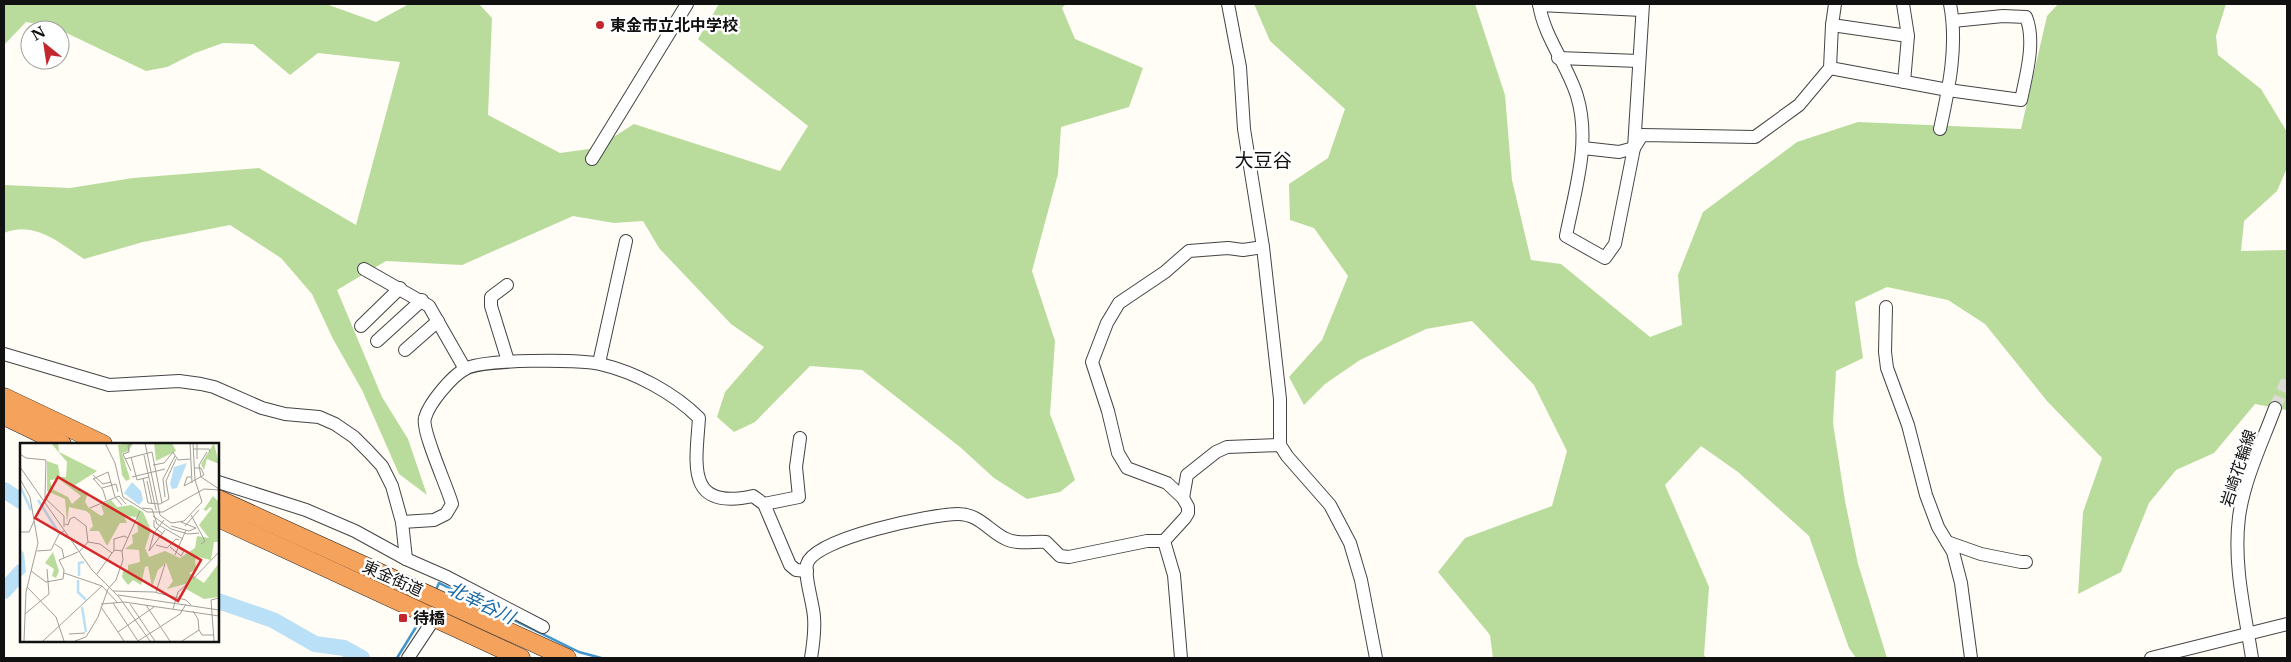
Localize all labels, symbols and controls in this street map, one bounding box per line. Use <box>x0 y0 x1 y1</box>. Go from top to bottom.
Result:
place label: 東金市立北中学校 <box>610 15 738 35</box>
marker: 東金市立北中学校 <box>594 19 606 31</box>
north arrow <box>20 20 70 70</box>
text: N <box>28 23 49 45</box>
district label: 大豆谷 <box>1234 149 1292 172</box>
street label: 岩崎花輪線 <box>2216 427 2260 509</box>
inset map <box>20 443 219 642</box>
street label: 東金街道 <box>360 556 426 600</box>
water label: 北幸谷川 <box>444 577 520 630</box>
place label: 待橋 <box>413 608 445 628</box>
marker: 待橋 <box>397 612 409 624</box>

